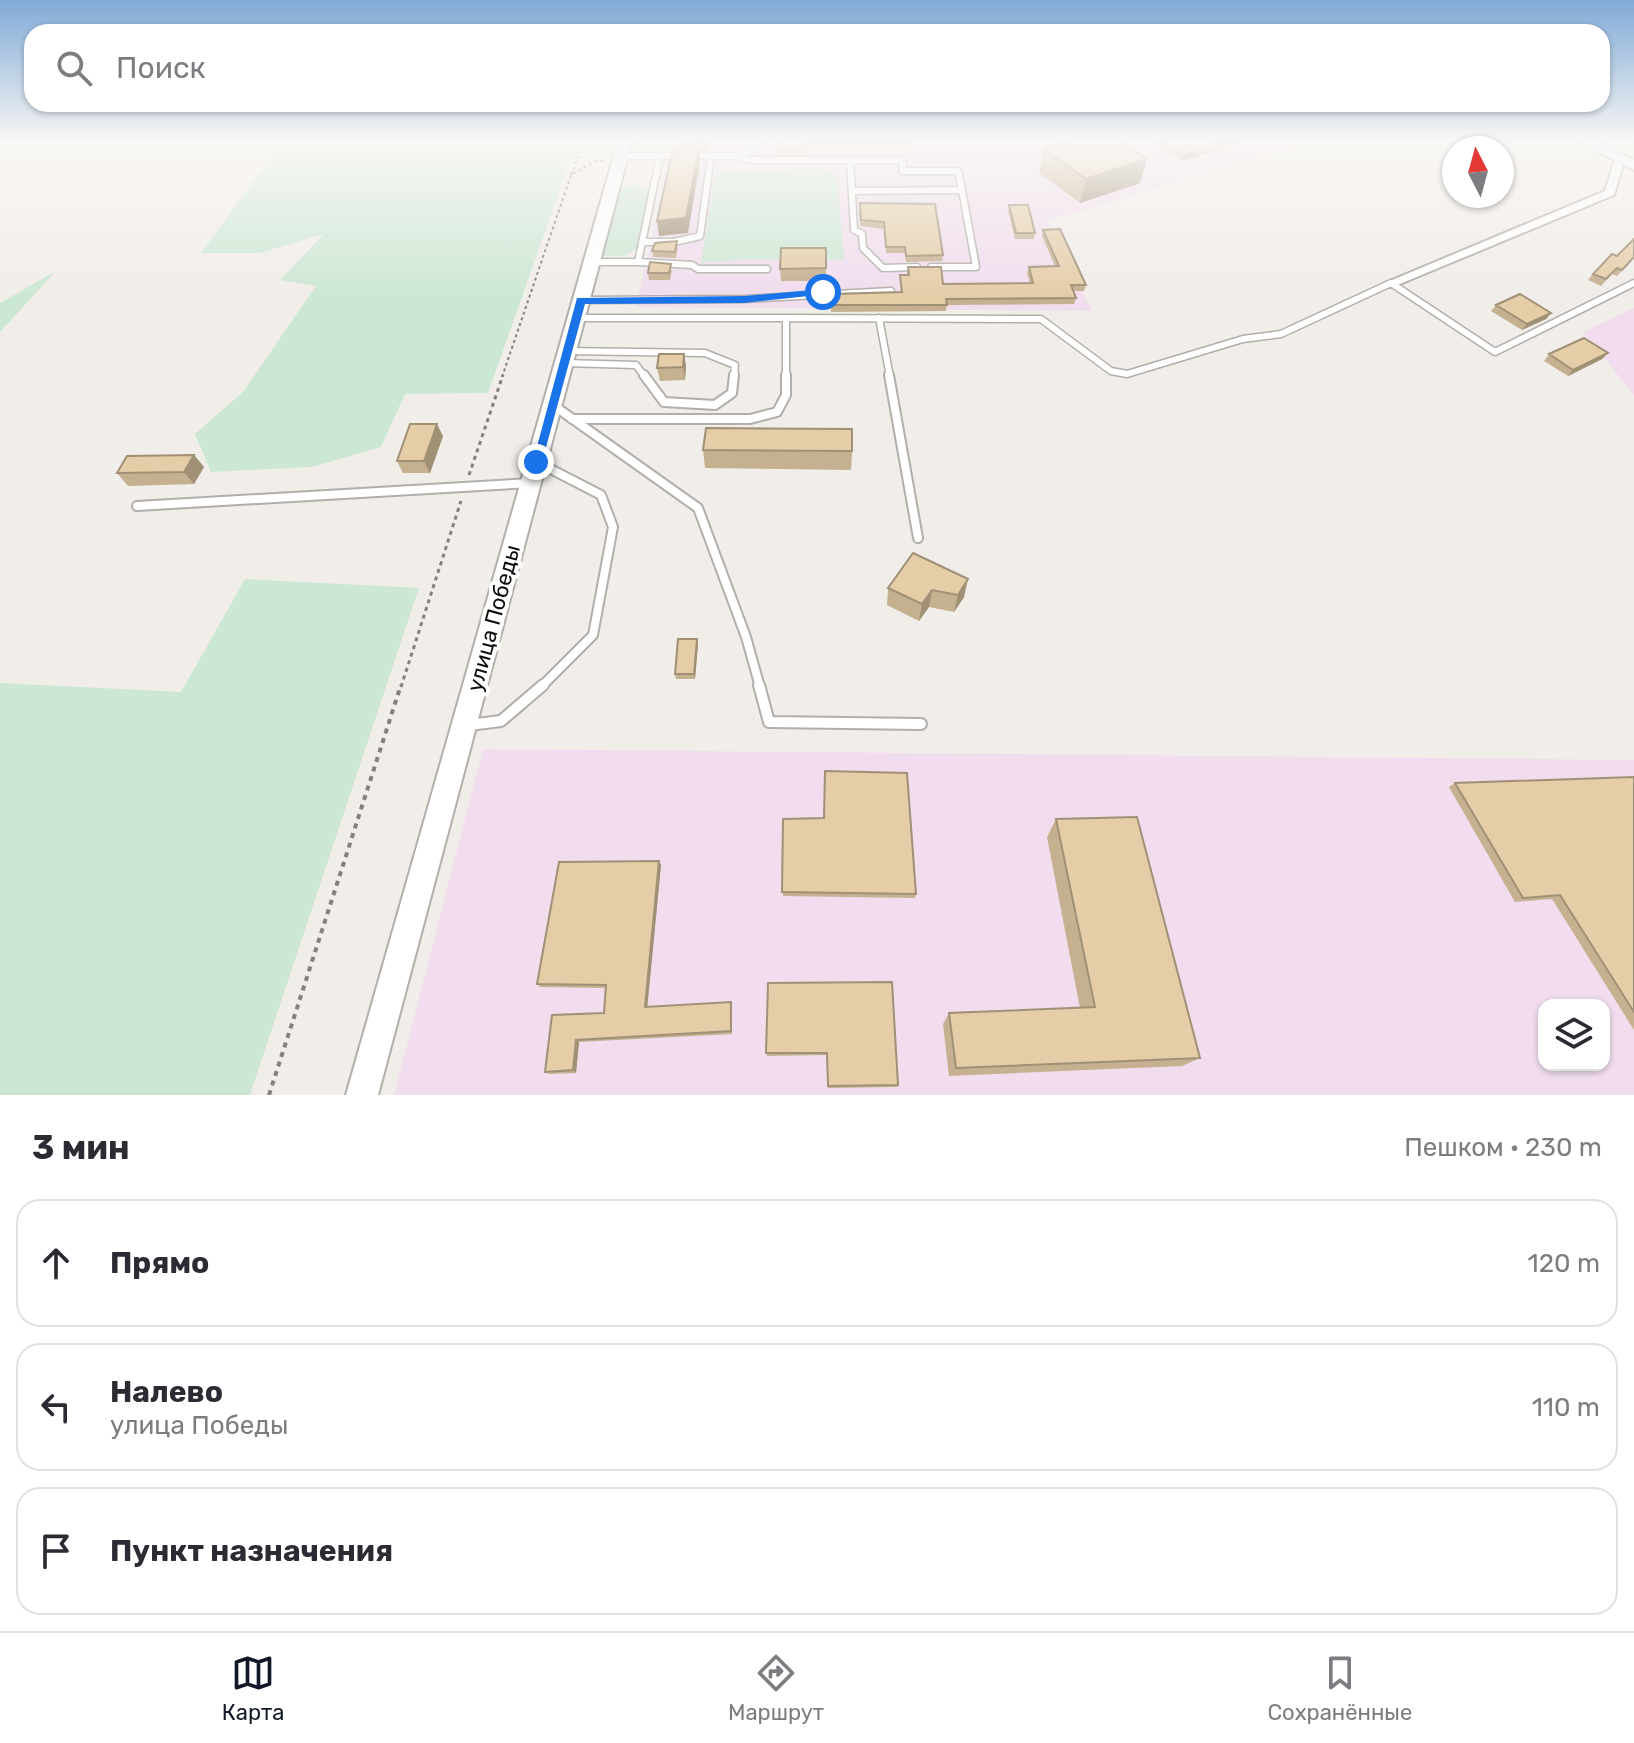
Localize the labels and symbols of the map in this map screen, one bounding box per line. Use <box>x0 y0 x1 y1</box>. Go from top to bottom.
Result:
north arrow <box>1442 136 1514 208</box>
route start <box>805 274 841 310</box>
route end <box>518 444 554 480</box>
street label: улица Победы <box>461 542 526 694</box>

